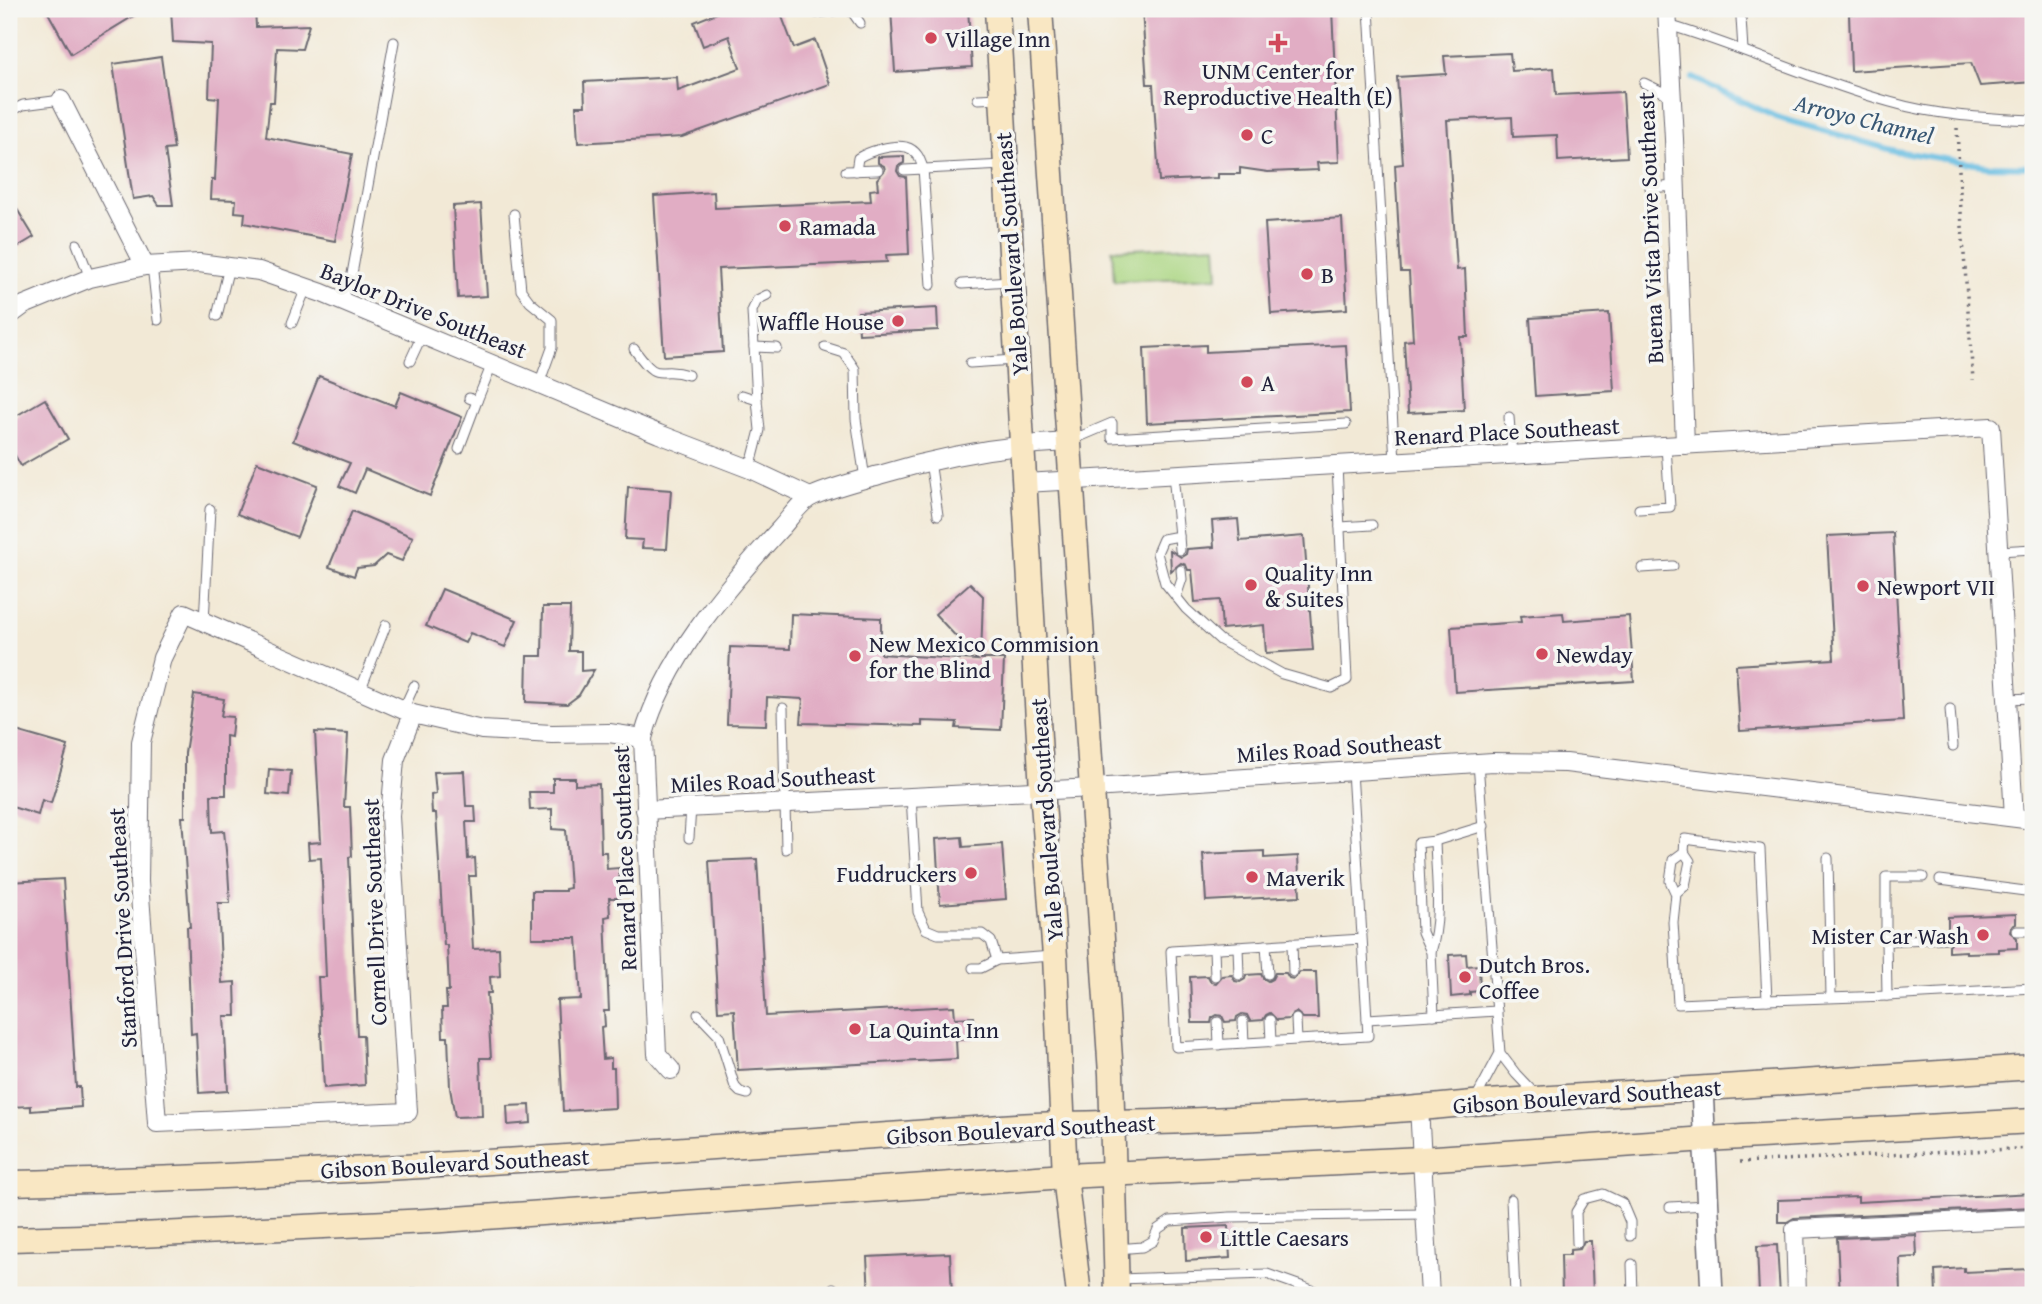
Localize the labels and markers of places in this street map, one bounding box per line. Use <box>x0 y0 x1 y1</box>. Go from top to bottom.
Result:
place label: Village Inn <box>945 22 1051 55</box>
marker: Village Inn <box>923 30 939 46</box>
marker: UNM Center for Reproductive Health (E) <box>1268 33 1288 53</box>
place label: UNM Center for Reproductive Health (E) <box>1163 54 1393 113</box>
place label: C <box>1261 119 1274 152</box>
marker: C <box>1239 127 1255 143</box>
place label: Ramada <box>799 210 876 243</box>
marker: Ramada <box>777 218 793 234</box>
place label: B <box>1321 258 1334 291</box>
marker: B <box>1299 266 1315 282</box>
place label: Waffle House <box>758 305 884 338</box>
marker: Waffle House <box>890 313 906 329</box>
place label: A <box>1261 366 1275 399</box>
marker: A <box>1239 374 1255 390</box>
place label: Quality Inn & Suites <box>1265 556 1373 615</box>
place label: Newport VII <box>1877 570 1995 603</box>
marker: Quality Inn & Suites <box>1243 577 1259 593</box>
marker: Newport VII <box>1855 578 1871 594</box>
place label: New Mexico Commision for the Blind <box>869 627 1099 686</box>
place label: Newday <box>1556 638 1633 671</box>
marker: Newday <box>1534 646 1550 662</box>
marker: New Mexico Commision for the Blind <box>847 648 863 664</box>
place label: Fuddruckers <box>836 857 957 890</box>
place label: Maverik <box>1266 861 1345 894</box>
marker: Fuddruckers <box>963 865 979 881</box>
marker: Maverik <box>1244 869 1260 885</box>
place label: Mister Car Wash <box>1812 919 1969 952</box>
marker: Mister Car Wash <box>1975 927 1991 943</box>
place label: Dutch Bros. Coffee <box>1479 948 1590 1007</box>
marker: Dutch Bros. Coffee <box>1457 969 1473 985</box>
place label: La Quinta Inn <box>869 1013 999 1046</box>
marker: La Quinta Inn <box>847 1021 863 1037</box>
place label: Little Caesars <box>1220 1221 1349 1254</box>
marker: Little Caesars <box>1198 1229 1214 1245</box>

